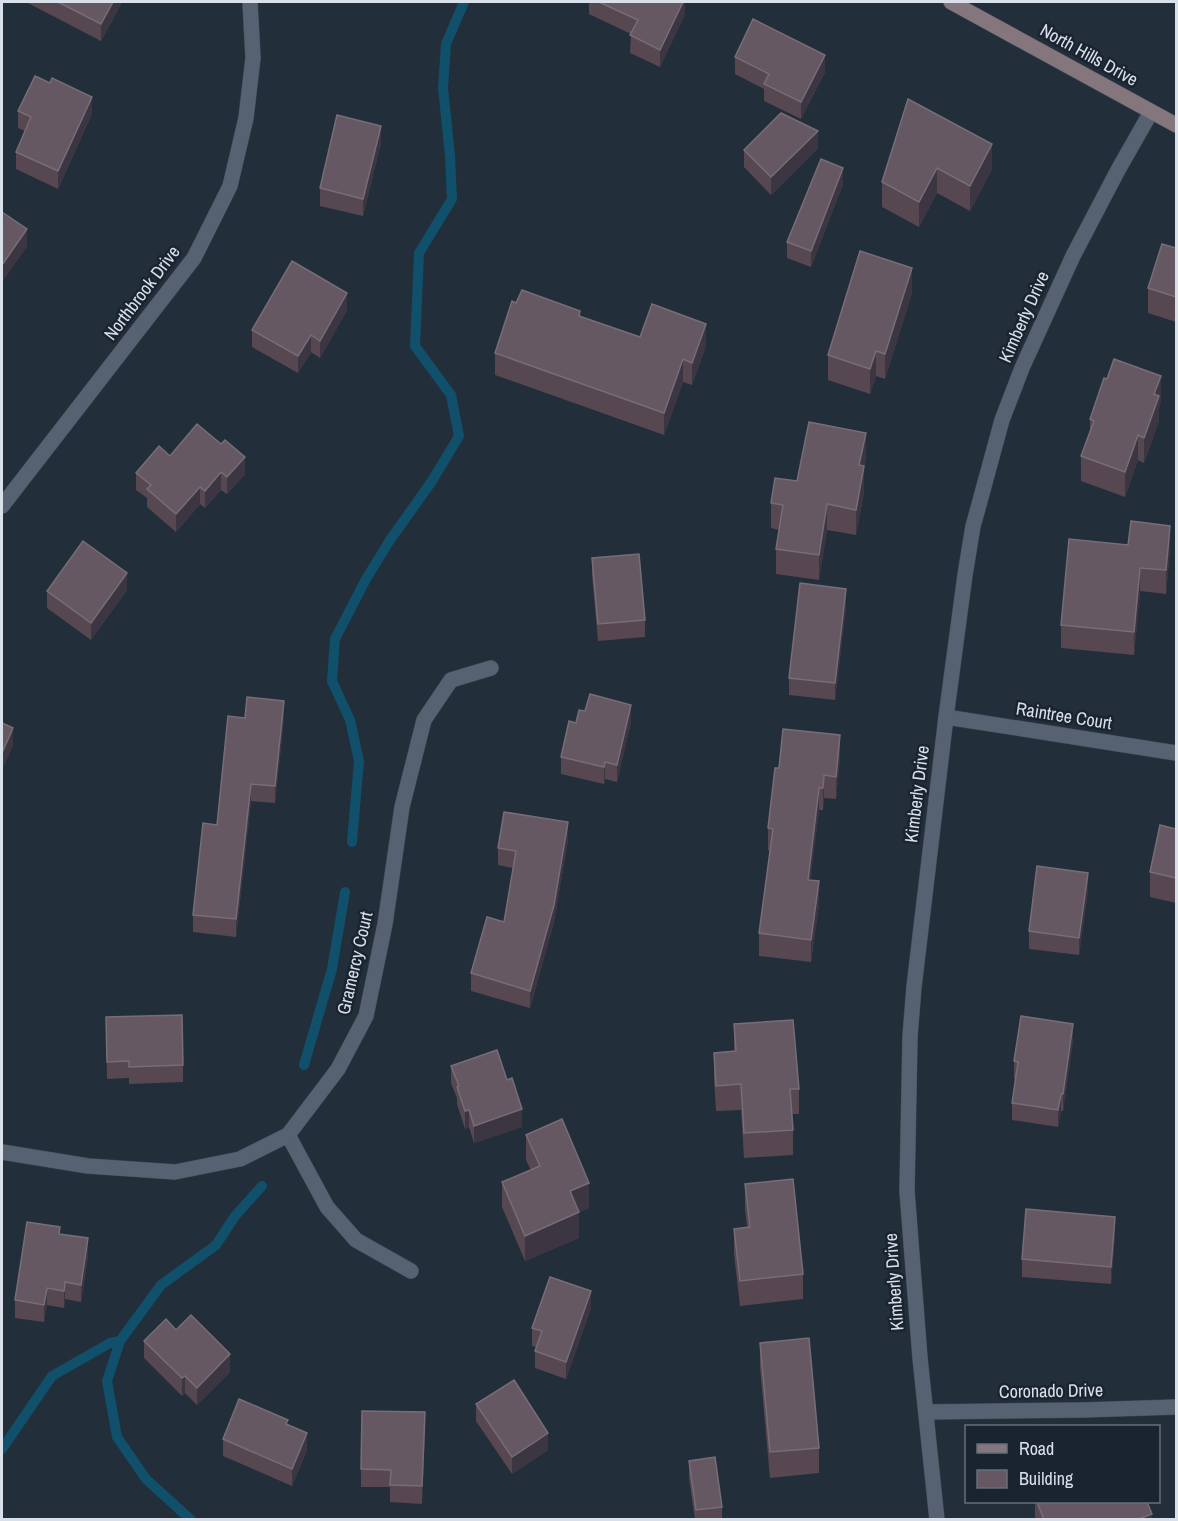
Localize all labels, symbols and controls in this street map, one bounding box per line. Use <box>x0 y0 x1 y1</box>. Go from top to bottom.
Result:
street label: North Hills Drive <box>1036 17 1143 92</box>
street label: Northbrook Drive <box>98 240 185 345</box>
street label: Kimberly Drive <box>992 267 1055 366</box>
street label: Raintree Court <box>1014 696 1114 735</box>
street label: Kimberly Drive <box>898 744 935 844</box>
street label: Gramercy Court <box>331 909 379 1017</box>
street label: Kimberly Drive <box>878 1232 909 1332</box>
street label: Coronado Drive <box>999 1377 1103 1404</box>
legend <box>965 1425 1160 1503</box>
text: Road <box>1019 1436 1054 1461</box>
text: Building <box>1019 1466 1074 1491</box>

